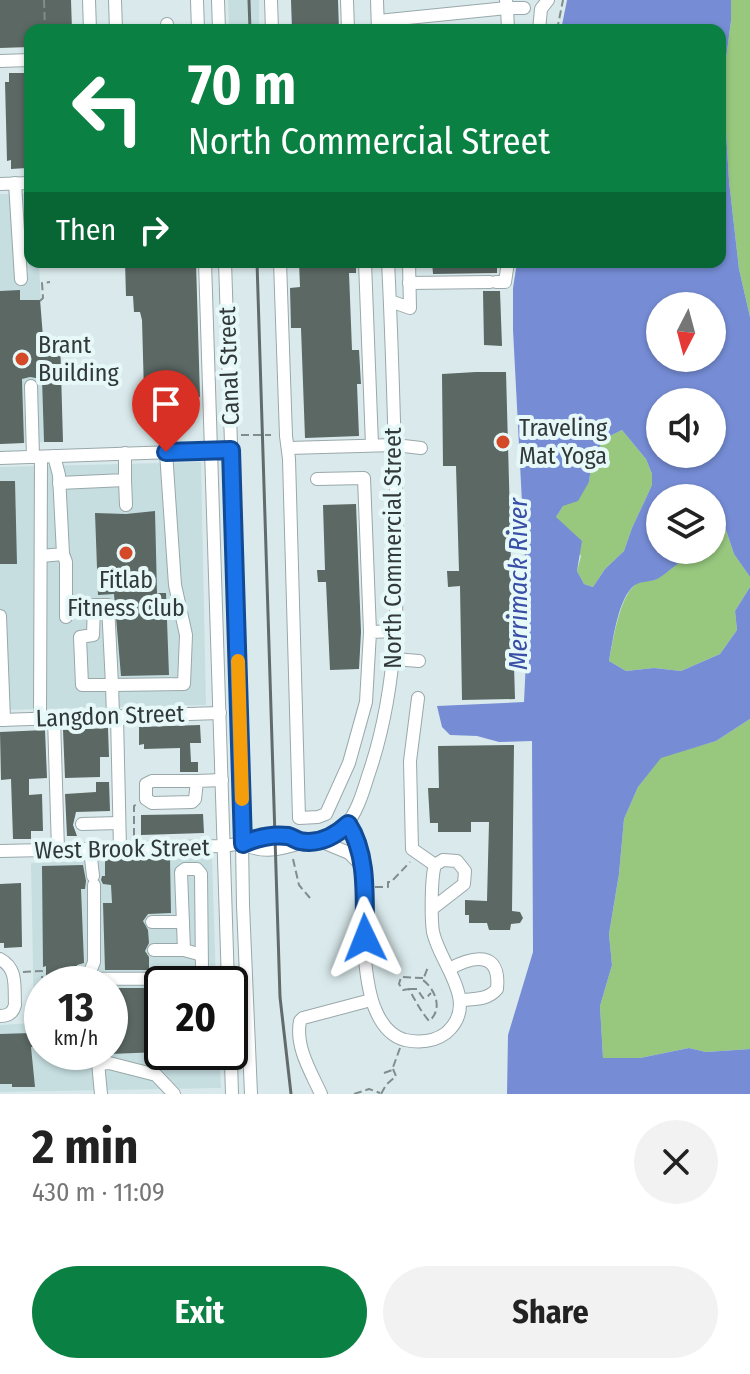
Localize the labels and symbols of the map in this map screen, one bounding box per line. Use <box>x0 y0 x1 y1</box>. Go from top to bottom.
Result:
north arrow <box>646 292 726 372</box>
street label: Canal Street <box>213 306 245 426</box>
place label: Brant Building <box>38 331 120 387</box>
marker: Brant Building <box>13 350 31 368</box>
pin <box>132 370 200 452</box>
place label: Traveling Mat Yoga <box>519 414 608 470</box>
street label: North Commercial Street <box>379 427 407 669</box>
marker: Traveling Mat Yoga <box>494 433 512 451</box>
water label: Merrimack River <box>503 497 534 670</box>
marker: Fitlab Fitness Club <box>117 544 135 562</box>
place label: Fitlab Fitness Club <box>67 566 185 622</box>
street label: Langdon Street <box>35 699 185 733</box>
street label: West Brook Street <box>34 833 210 865</box>
position arrow <box>323 896 407 980</box>
speed limit sign: 20 <box>144 966 248 1070</box>

